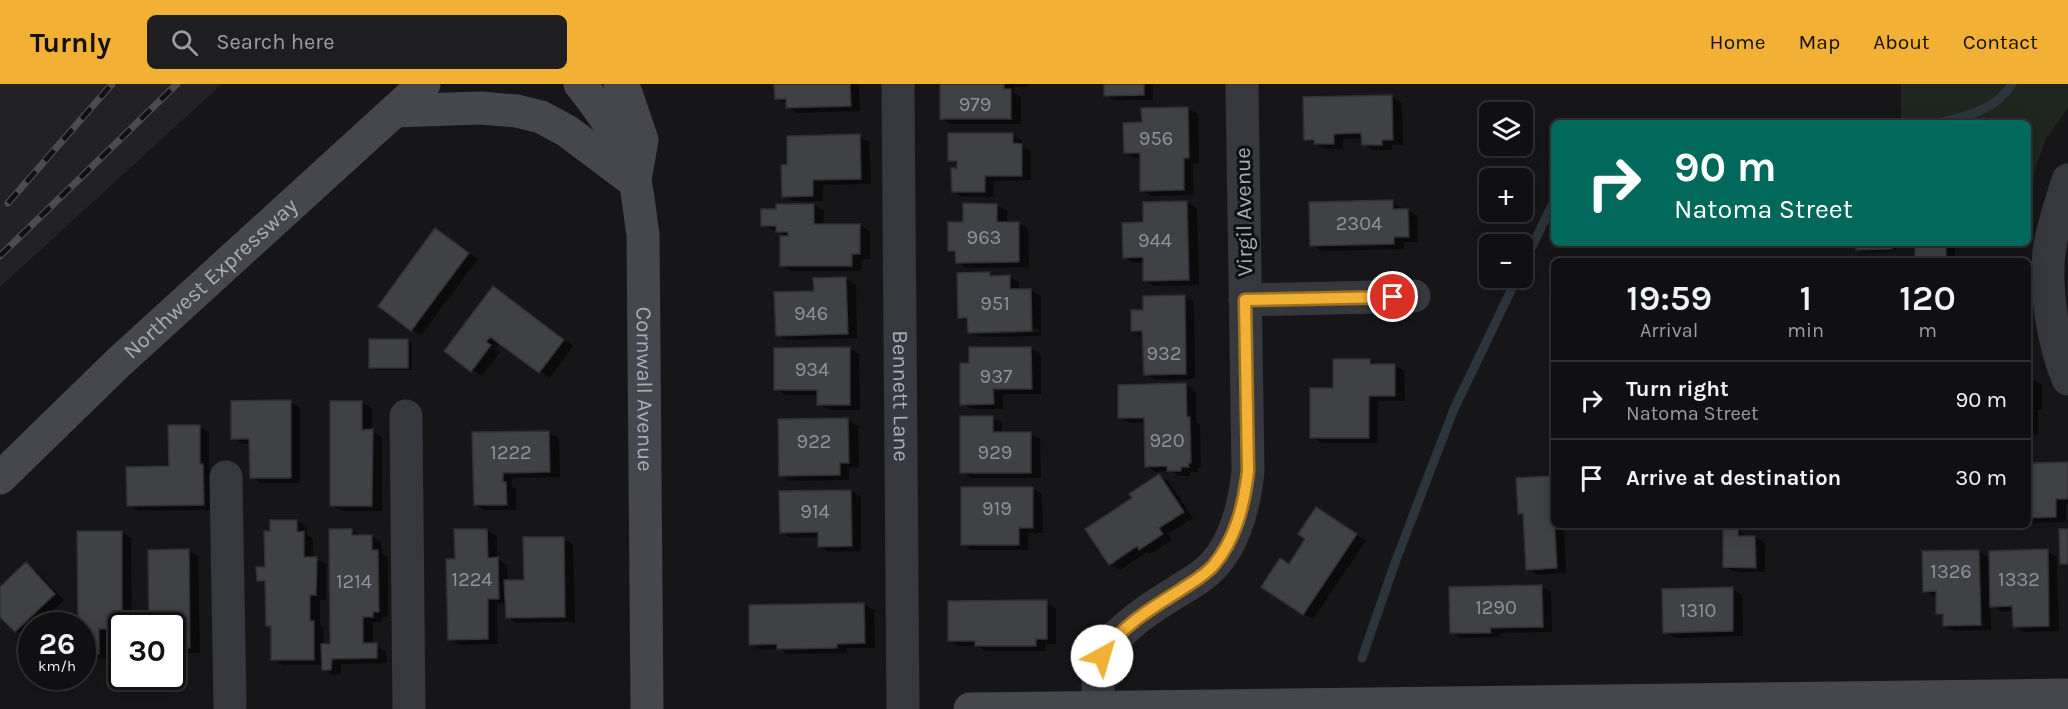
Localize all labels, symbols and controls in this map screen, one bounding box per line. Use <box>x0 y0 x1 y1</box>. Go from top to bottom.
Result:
search box <box>147 15 567 69</box>
text: Turnly <box>30 26 111 59</box>
icon: search <box>168 26 201 59</box>
text: Search here <box>216 29 335 55</box>
text: Home <box>1710 30 1766 54</box>
text: Map <box>1799 30 1840 54</box>
text: About <box>1873 30 1930 54</box>
text: Contact <box>1963 30 2038 54</box>
house number: 979 <box>959 93 991 116</box>
map controls <box>1479 102 1533 288</box>
button: layers <box>1479 102 1533 156</box>
house number: 956 <box>1139 127 1173 150</box>
text: 90 m <box>1674 142 1777 192</box>
icon: right <box>1575 144 1653 222</box>
street label: Virgil Avenue <box>1230 147 1258 277</box>
button: + <box>1479 168 1533 222</box>
street label: Northwest Expressway <box>118 193 303 364</box>
text: Natoma Street <box>1674 193 1853 225</box>
house number: 2304 <box>1336 212 1382 235</box>
house number: 963 <box>967 226 1001 249</box>
house number: 944 <box>1138 229 1172 252</box>
button: − <box>1479 234 1533 288</box>
pin <box>1367 271 1418 322</box>
text: 19:59 <box>1626 277 1712 319</box>
text: 1 <box>1799 277 1812 319</box>
text: 120 <box>1899 277 1956 319</box>
icon: arrive <box>1376 280 1409 313</box>
house number: 951 <box>980 292 1010 315</box>
house number: 946 <box>794 302 828 325</box>
street label: Cornwall Avenue <box>631 307 658 472</box>
text: Arrival <box>1640 319 1698 342</box>
text: min <box>1787 319 1824 342</box>
text: m <box>1918 319 1937 342</box>
street label: Bennett Lane <box>887 330 914 462</box>
house number: 932 <box>1147 342 1182 365</box>
house number: 934 <box>795 358 829 381</box>
house number: 937 <box>980 365 1013 388</box>
text: Turn right <box>1626 376 1729 402</box>
icon: right <box>1575 384 1608 417</box>
text: 90 m <box>1955 387 2007 413</box>
text: Natoma Street <box>1626 402 1759 425</box>
house number: 920 <box>1149 429 1185 452</box>
house number: 922 <box>797 430 831 453</box>
house number: 1222 <box>490 441 532 464</box>
house number: 929 <box>978 441 1012 464</box>
icon: arrive <box>1575 462 1608 495</box>
text: Arrive at destination <box>1626 465 1841 491</box>
text: 30 m <box>1955 465 2007 491</box>
house number: 919 <box>982 497 1012 520</box>
house number: 914 <box>800 500 830 523</box>
house number: 1326 <box>1930 560 1972 583</box>
house number: 1224 <box>452 568 492 591</box>
house number: 1332 <box>1998 568 2040 591</box>
house number: 1214 <box>336 570 372 593</box>
house number: 1290 <box>1475 596 1517 619</box>
house number: 1310 <box>1680 599 1716 622</box>
speed limit sign: 30 <box>108 612 186 690</box>
position arrow <box>1070 624 1134 688</box>
text: 26 <box>39 626 75 662</box>
text: km/h <box>38 657 76 675</box>

